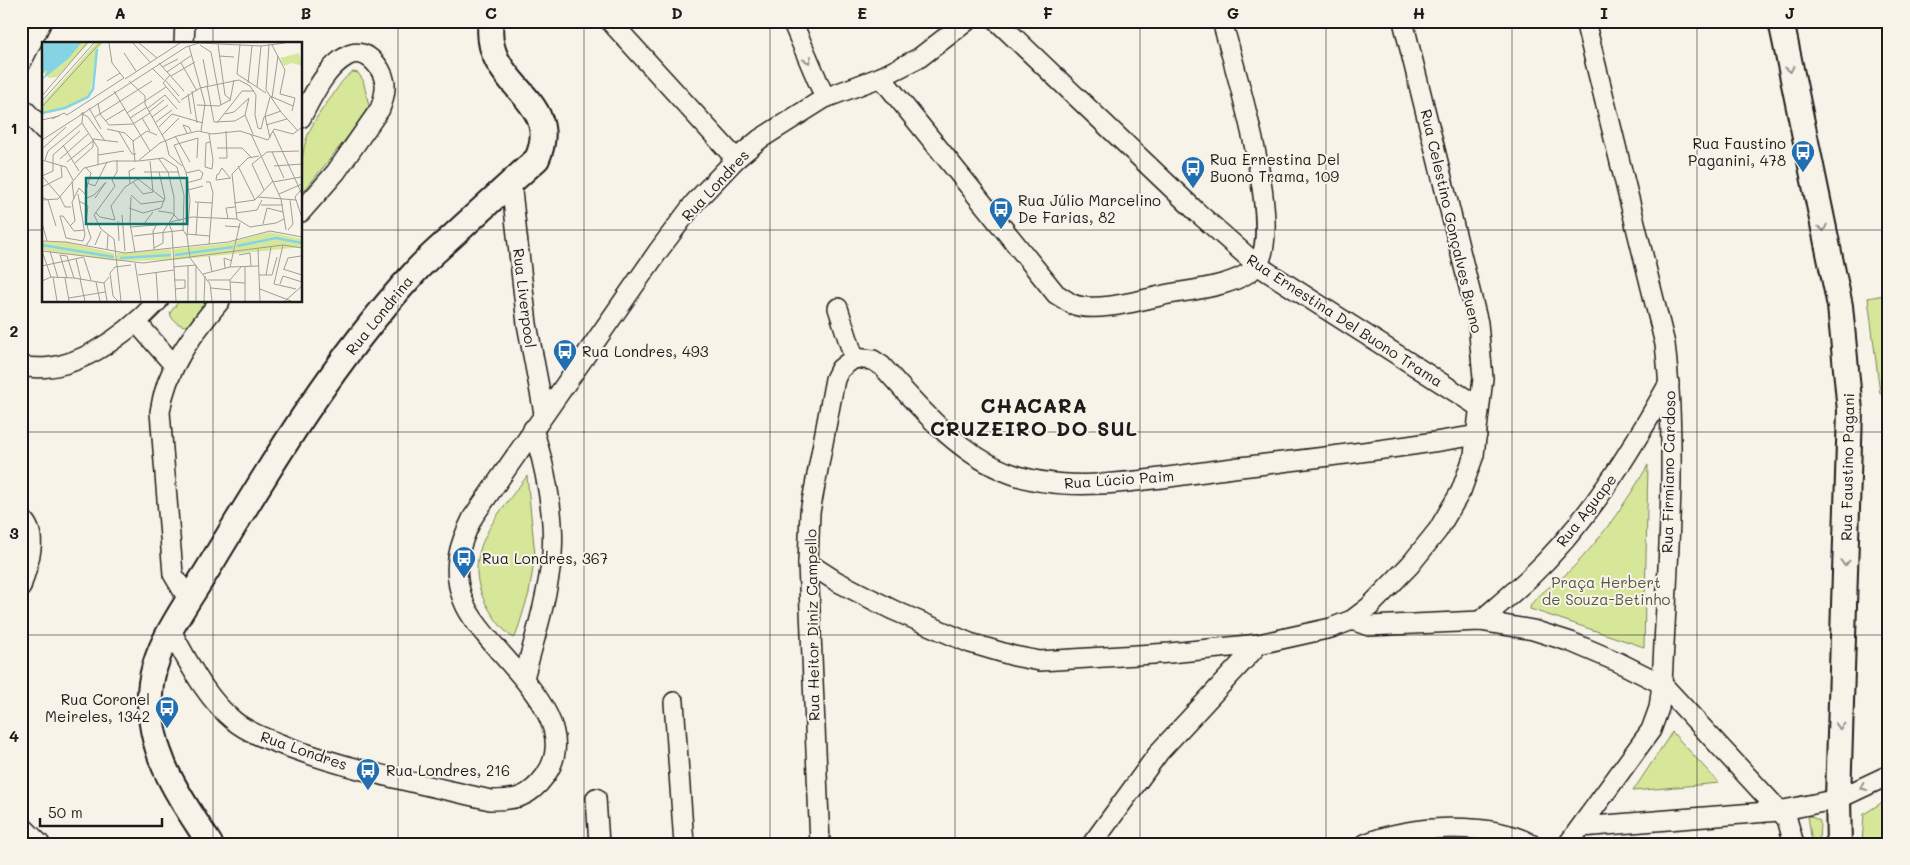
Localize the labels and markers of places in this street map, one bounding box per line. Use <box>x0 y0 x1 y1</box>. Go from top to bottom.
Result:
place label: Rua Faustino Paganini, 478 <box>1688 133 1786 170</box>
bus stop icon: Rua Faustino Paganini, 478 <box>1790 139 1816 173</box>
place label: Rua Ernestina Del Buono Trama, 109 <box>1210 149 1340 186</box>
bus stop icon: Rua Ernestina Del Buono Trama, 109 <box>1180 155 1206 189</box>
place label: Rua Júlio Marcelino De Farias, 82 <box>1018 190 1161 227</box>
bus stop icon: Rua Júlio Marcelino De Farias, 82 <box>988 196 1014 230</box>
bus stop icon: Rua Londres, 493 <box>552 338 578 372</box>
place label: Rua Londres, 493 <box>582 341 709 361</box>
bus stop icon: Rua Londres, 367 <box>451 545 477 579</box>
place label: Rua Londres, 367 <box>482 548 608 568</box>
place label: Rua Coronel Meireles, 1342 <box>45 689 150 726</box>
bus stop icon: Rua Coronel Meireles, 1342 <box>154 695 180 729</box>
bus stop icon: Rua Londres, 216 <box>355 757 381 791</box>
place label: Rua Londres, 216 <box>386 760 510 780</box>

